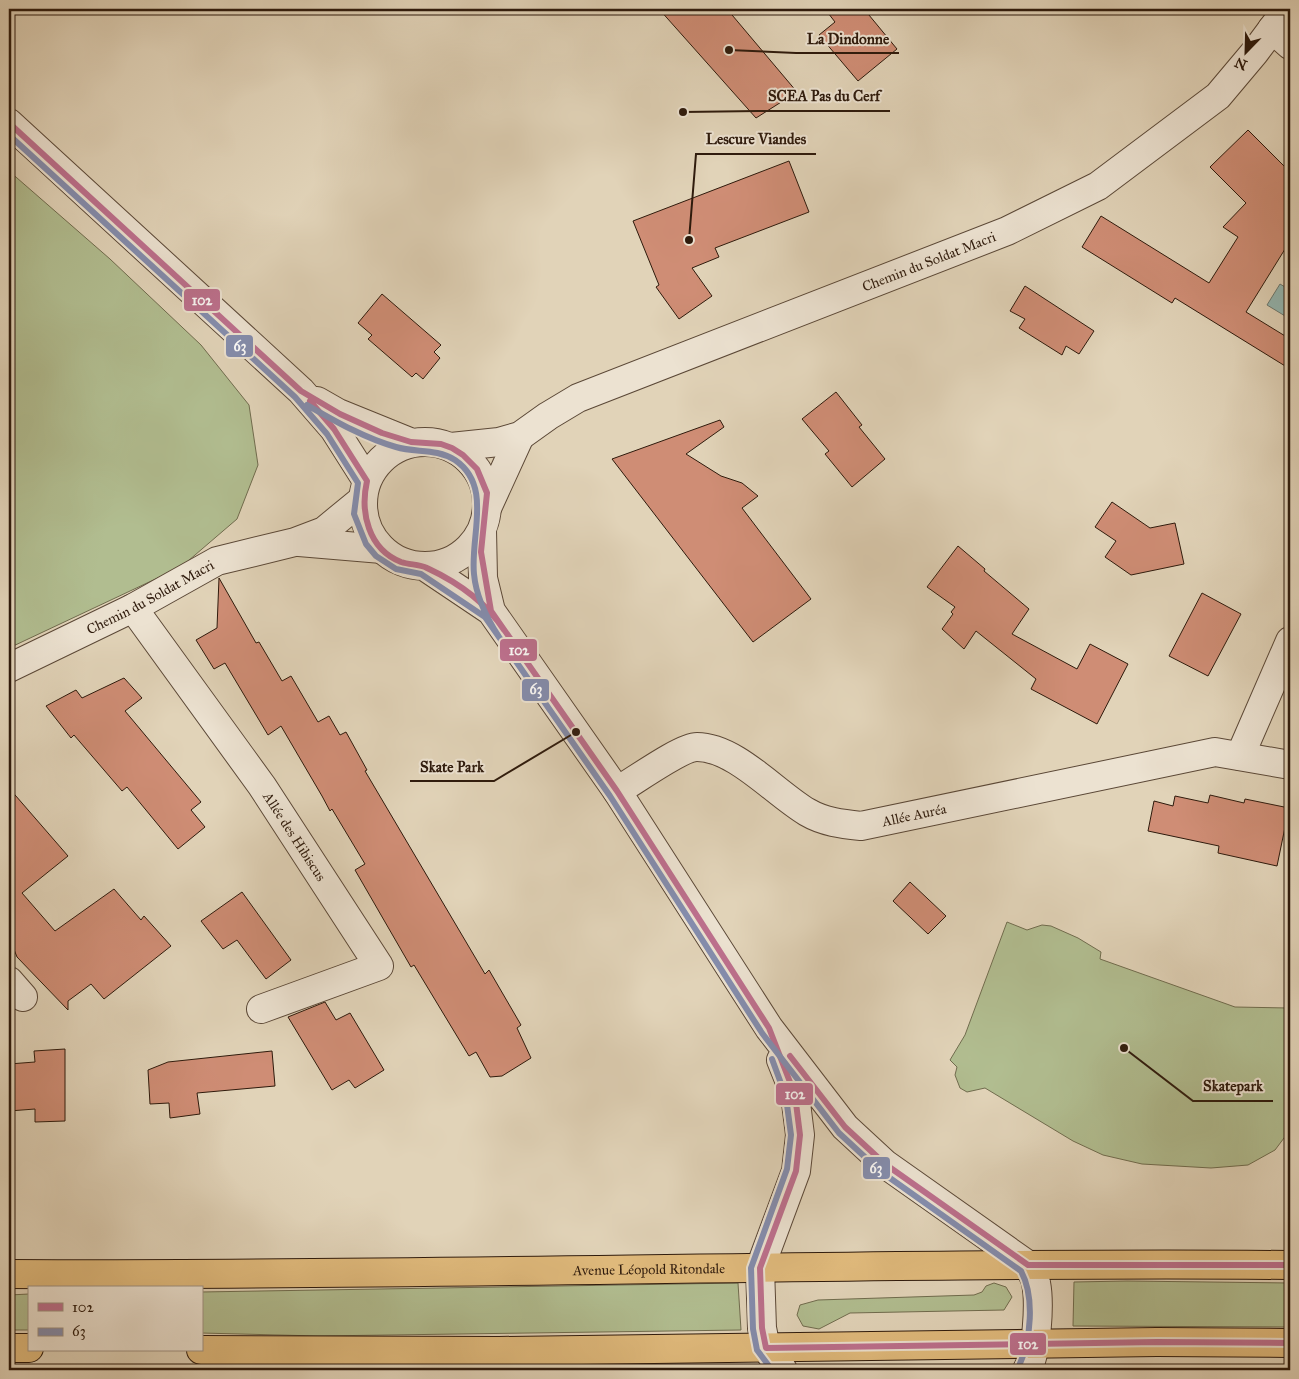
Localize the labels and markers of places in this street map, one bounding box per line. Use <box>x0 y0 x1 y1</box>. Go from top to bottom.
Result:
callout: La Dindonne <box>796 23 899 53</box>
callout: SCEA Pas du Cerf <box>758 81 890 111</box>
callout: Lescure Viandes <box>696 124 816 154</box>
callout: Skate Park <box>410 751 494 781</box>
callout: Skatepark <box>1193 1071 1273 1101</box>

